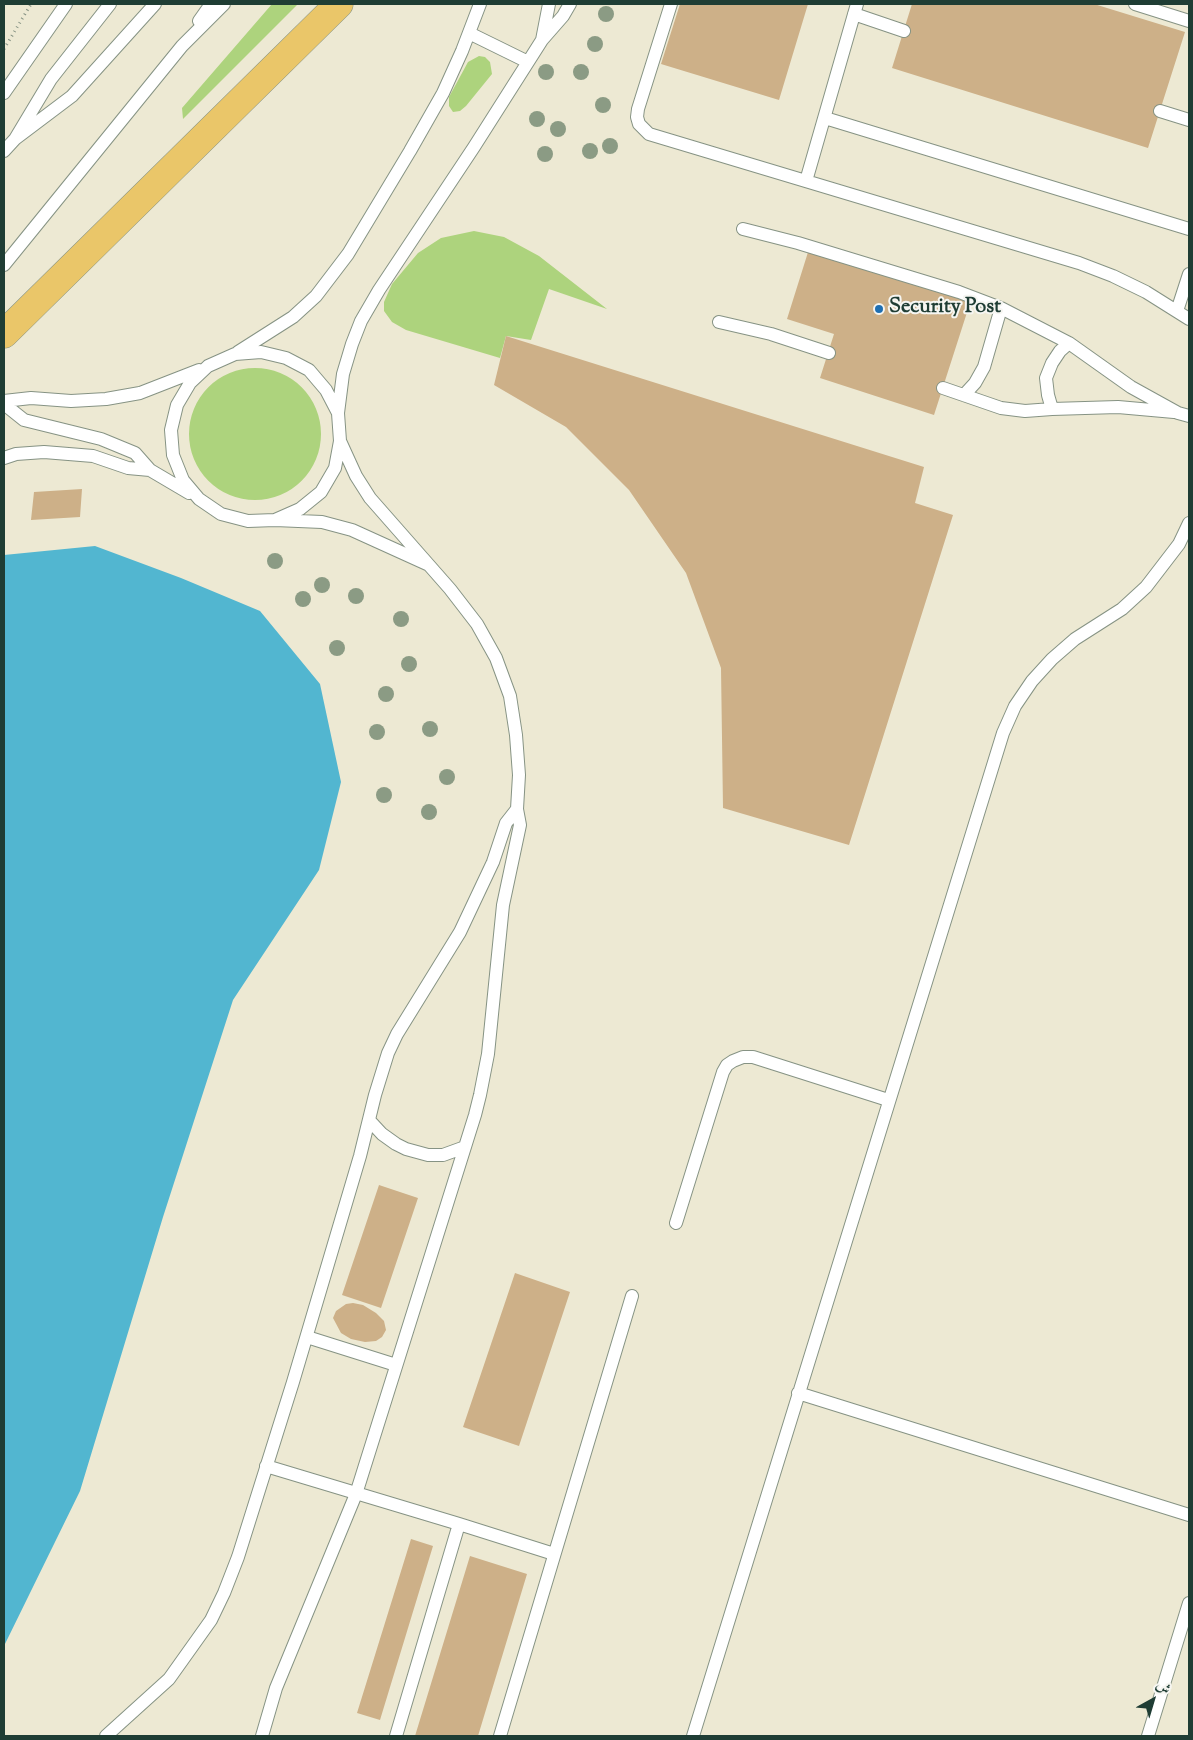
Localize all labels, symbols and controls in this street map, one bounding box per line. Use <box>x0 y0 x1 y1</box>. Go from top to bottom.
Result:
place label: Security Post <box>889 297 1001 321</box>
marker: Security Post <box>873 303 885 315</box>
north arrow <box>1128 1675 1178 1725</box>
text: ش <box>1151 1676 1174 1700</box>

